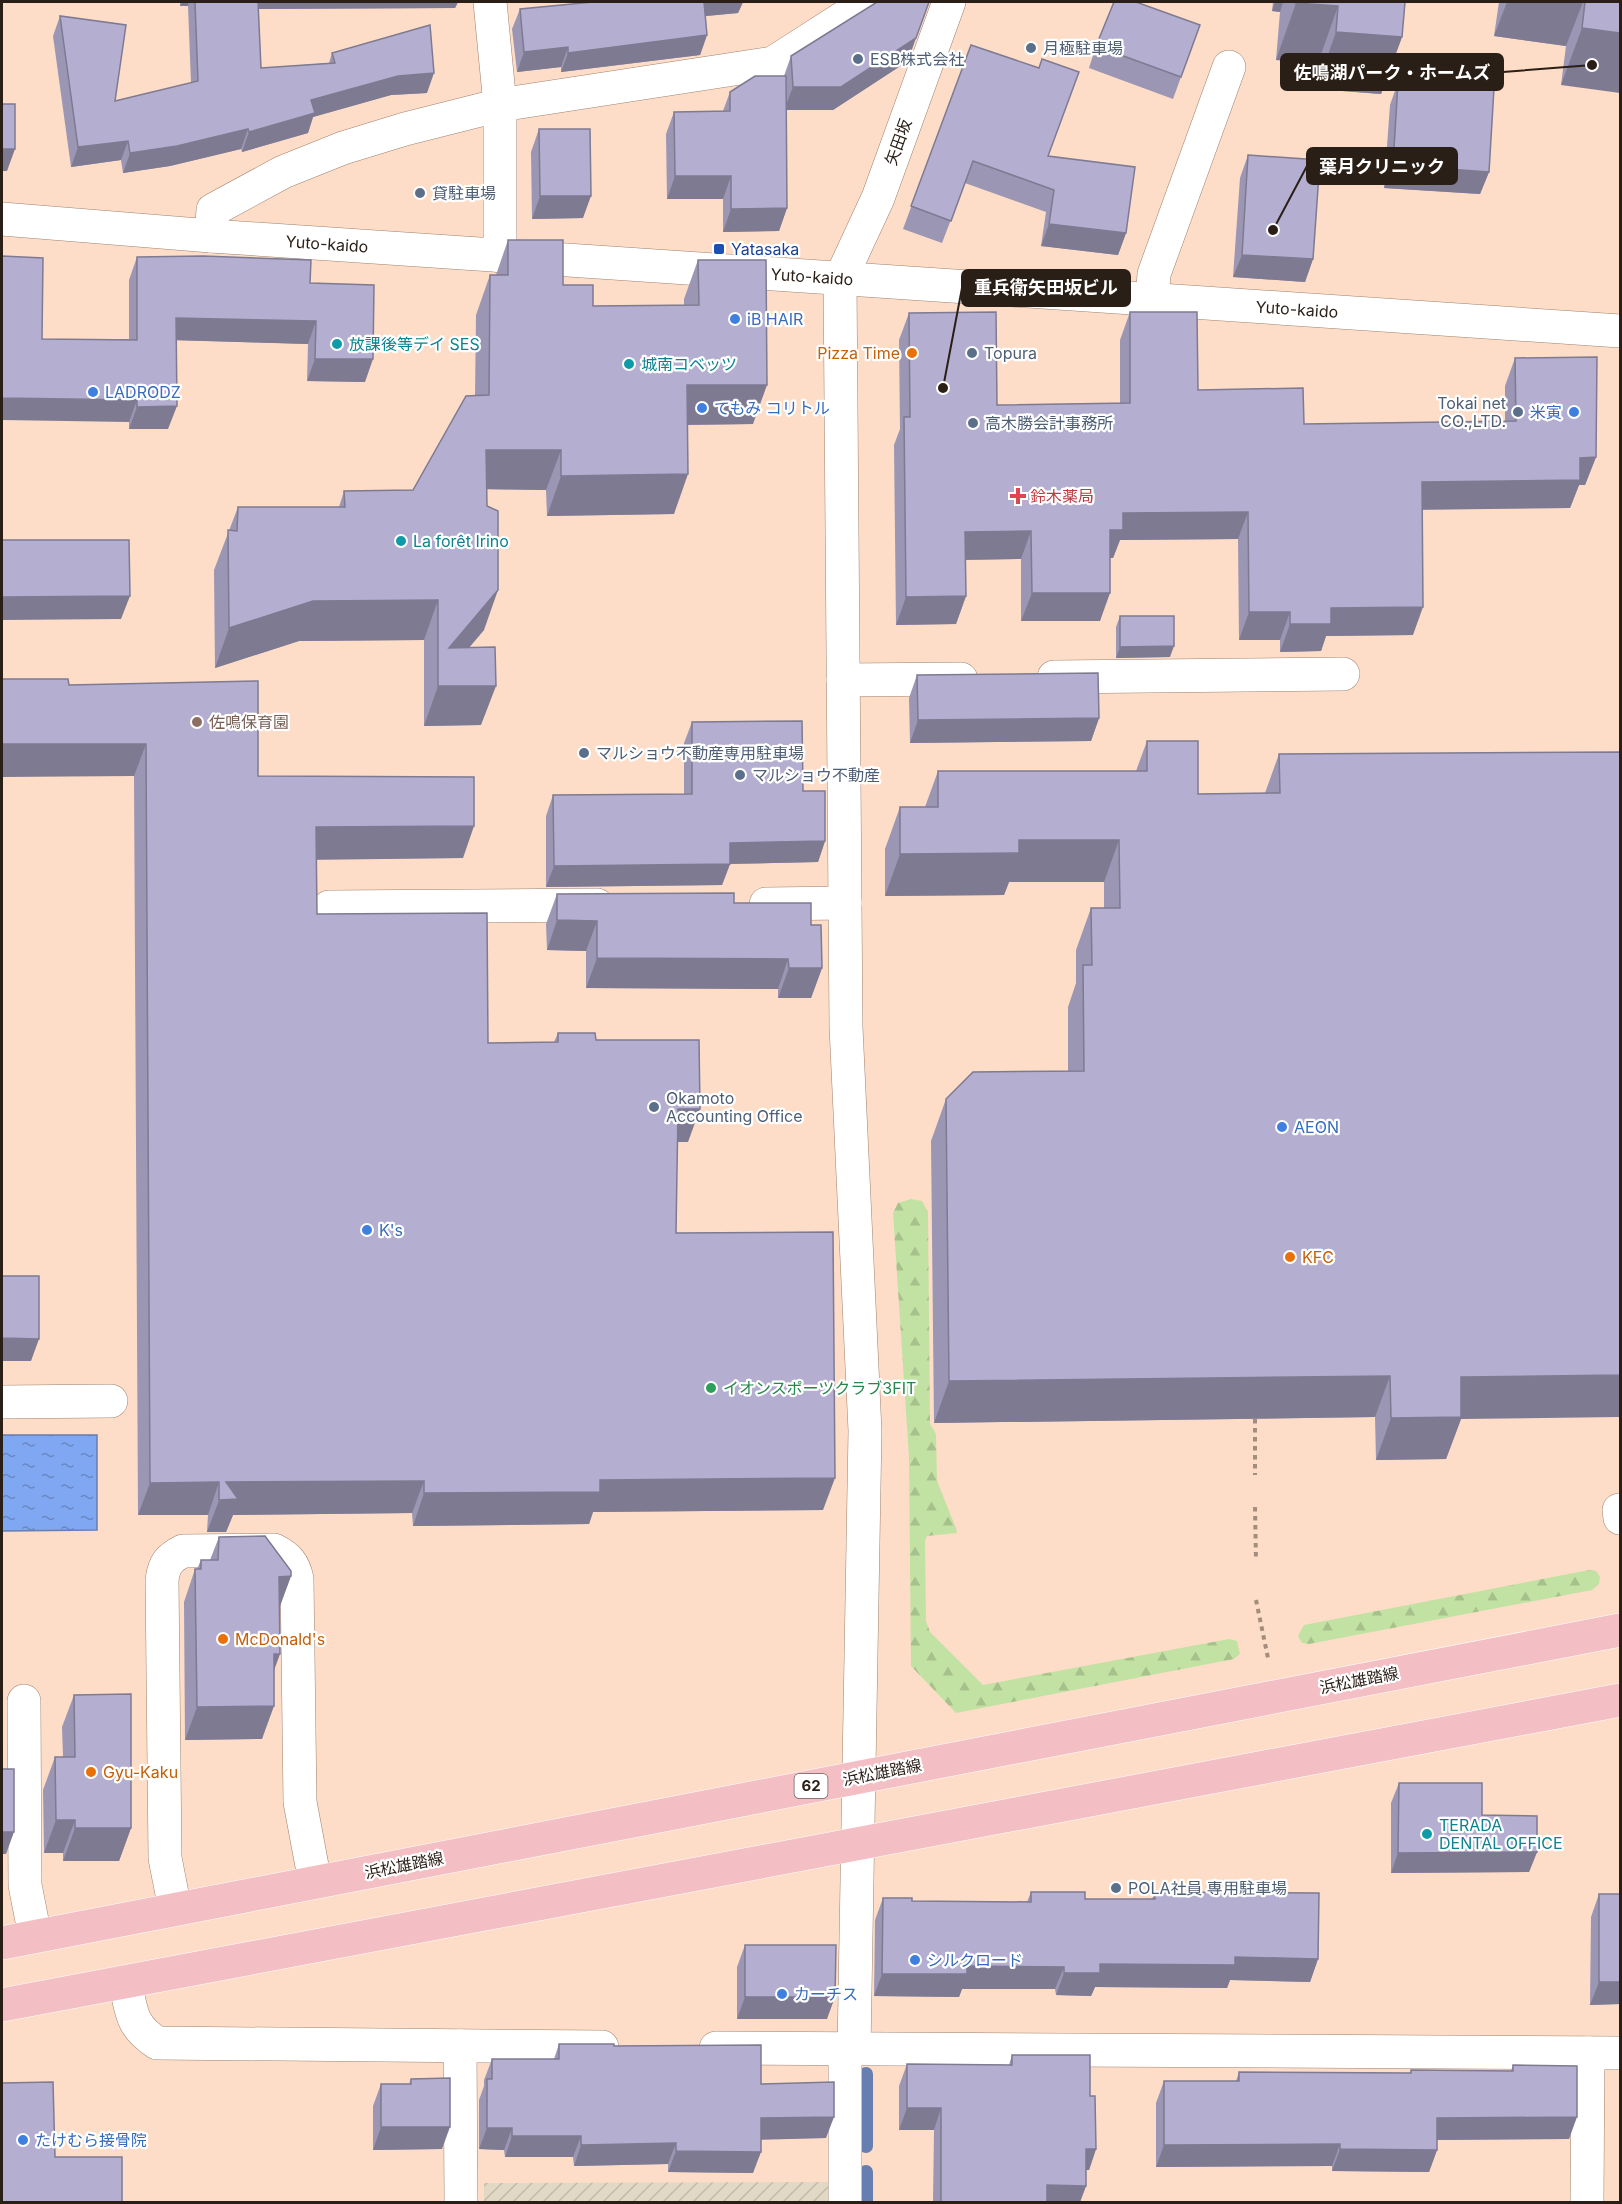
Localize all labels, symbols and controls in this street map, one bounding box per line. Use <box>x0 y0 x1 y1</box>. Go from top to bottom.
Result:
place label: 月極駐車場 <box>1043 38 1123 58</box>
marker: 月極駐車場 <box>1024 41 1038 55</box>
place label: ESB株式会社 <box>870 49 964 69</box>
marker: ESB株式会社 <box>851 52 865 66</box>
callout: 佐鳴湖パーク・ホームズ <box>1281 54 1503 90</box>
text: 佐鳴湖パーク・ホームズ <box>1293 62 1491 83</box>
street label: 矢田坂 <box>880 116 916 168</box>
callout: 葉月クリニック <box>1307 148 1457 184</box>
text: 葉月クリニック <box>1319 156 1445 177</box>
place label: 貸駐車場 <box>432 183 496 203</box>
marker: 貸駐車場 <box>413 186 427 200</box>
street label: Yuto-kaido <box>285 231 369 257</box>
place label: Yatasaka <box>731 239 799 259</box>
marker: Yatasaka <box>712 242 726 256</box>
street label: Yuto-kaido <box>770 264 854 289</box>
callout: 重兵衛矢田坂ビル <box>962 270 1130 306</box>
text: 重兵衛矢田坂ビル <box>974 277 1118 298</box>
street label: Yuto-kaido <box>1255 296 1339 322</box>
place label: iB HAIR <box>747 309 803 329</box>
marker: iB HAIR <box>728 312 742 326</box>
place label: 放課後等デイ SES <box>349 334 480 354</box>
marker: 放課後等デイ SES <box>330 337 344 351</box>
place label: Pizza Time <box>817 343 900 363</box>
place label: Topura <box>984 343 1037 363</box>
marker: Pizza Time <box>905 346 919 360</box>
marker: Topura <box>965 346 979 360</box>
place label: 城南コベッツ <box>641 354 737 374</box>
marker: 城南コベッツ <box>622 357 636 371</box>
place label: LADRODZ <box>105 382 181 402</box>
marker: LADRODZ <box>86 385 100 399</box>
place label: Tokai net CO.,LTD. <box>1437 393 1506 431</box>
place label: てもみ コリトル <box>714 398 830 418</box>
marker: てもみ コリトル <box>695 401 709 415</box>
place label: 米寅 <box>1530 402 1562 422</box>
marker: Tokai net CO.,LTD. <box>1511 405 1525 419</box>
marker: 米寅 <box>1567 405 1581 419</box>
place label: 高木勝会計事務所 <box>985 413 1113 433</box>
marker: 高木勝会計事務所 <box>966 416 980 430</box>
place label: 鈴木薬局 <box>1030 486 1094 506</box>
marker: 鈴木薬局 <box>1011 489 1025 503</box>
place label: La forêt Irino <box>413 531 509 551</box>
marker: La forêt Irino <box>394 534 408 548</box>
place label: 佐鳴保育園 <box>209 712 289 732</box>
marker: 佐鳴保育園 <box>190 715 204 729</box>
place label: マルショウ不動産専用駐車場 <box>596 743 804 763</box>
marker: マルショウ不動産専用駐車場 <box>577 746 591 760</box>
place label: マルショウ不動産 <box>752 765 880 785</box>
marker: マルショウ不動産 <box>733 768 747 782</box>
place label: Okamoto Accounting Office <box>666 1088 803 1126</box>
marker: Okamoto Accounting Office <box>647 1100 661 1114</box>
place label: AEON <box>1294 1117 1339 1137</box>
marker: AEON <box>1275 1120 1289 1134</box>
place label: K's <box>379 1220 403 1240</box>
marker: K's <box>360 1223 374 1237</box>
place label: KFC <box>1302 1247 1334 1267</box>
marker: KFC <box>1283 1250 1297 1264</box>
place label: イオンスポーツクラブ3FIT <box>723 1378 916 1398</box>
marker: イオンスポーツクラブ3FIT <box>704 1381 718 1395</box>
place label: McDonald's <box>235 1629 325 1649</box>
marker: McDonald's <box>216 1632 230 1646</box>
street label: 浜松雄踏線 <box>1318 1663 1400 1697</box>
street label: 浜松雄踏線 <box>841 1755 923 1789</box>
place label: Gyu-Kaku <box>103 1762 178 1782</box>
marker: Gyu-Kaku <box>84 1765 98 1779</box>
road number: 62 <box>794 1774 828 1798</box>
place label: TERADA DENTAL OFFICE <box>1439 1815 1563 1853</box>
marker: TERADA DENTAL OFFICE <box>1420 1827 1434 1841</box>
street label: 浜松雄踏線 <box>363 1848 445 1882</box>
place label: POLA社員 専用駐車場 <box>1128 1878 1287 1898</box>
marker: POLA社員 専用駐車場 <box>1109 1881 1123 1895</box>
place label: シルクロード <box>927 1950 1023 1970</box>
marker: シルクロード <box>908 1953 922 1967</box>
place label: カーチス <box>794 1984 858 2004</box>
marker: カーチス <box>775 1987 789 2001</box>
place label: たけむら接骨院 <box>35 2130 147 2150</box>
marker: たけむら接骨院 <box>16 2133 30 2147</box>

